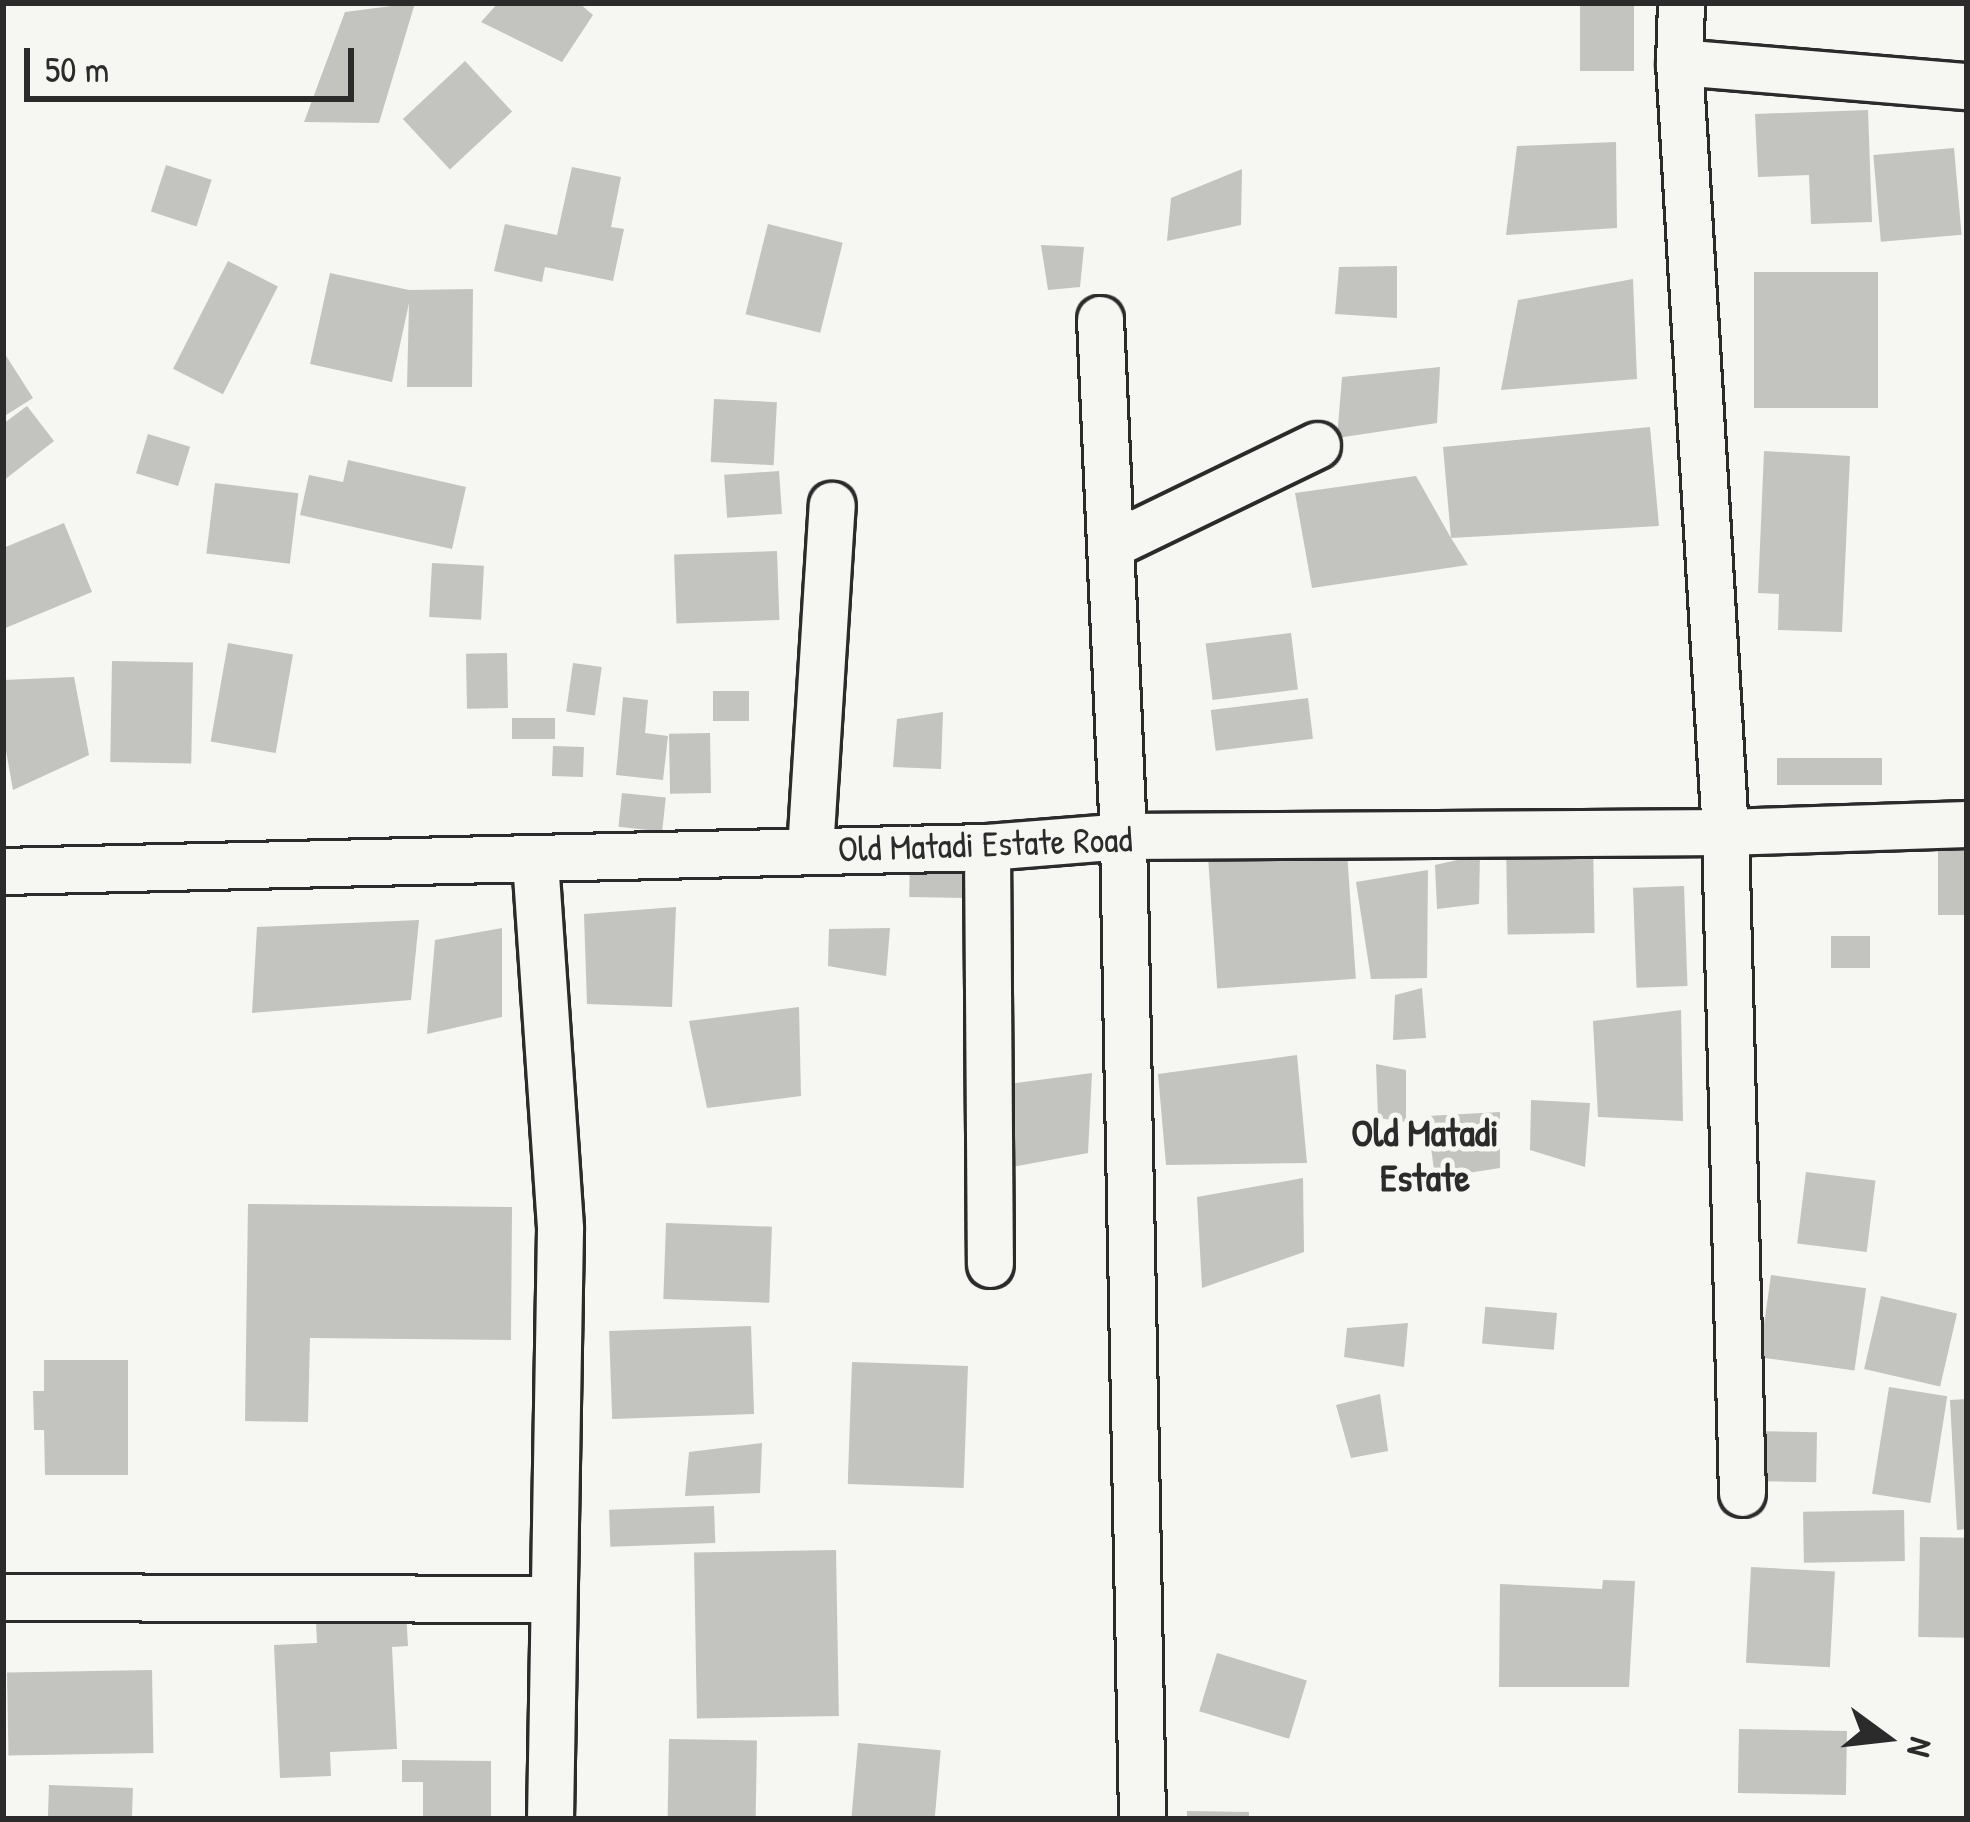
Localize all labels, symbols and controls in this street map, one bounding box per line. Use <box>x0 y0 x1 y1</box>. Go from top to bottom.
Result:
scale bar <box>30 24 360 98</box>
text: 50 m <box>45 44 109 93</box>
street label: Old Matadi Estate Road <box>837 816 1133 870</box>
district label: Old Matadi Estate <box>1351 1110 1499 1201</box>
north arrow <box>1826 1678 1946 1798</box>
text: N <box>1897 1733 1944 1761</box>

